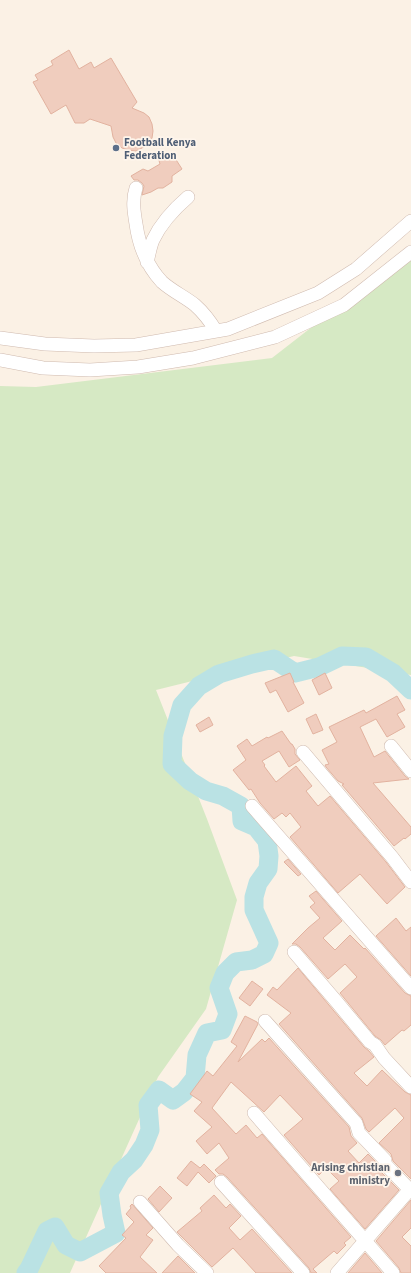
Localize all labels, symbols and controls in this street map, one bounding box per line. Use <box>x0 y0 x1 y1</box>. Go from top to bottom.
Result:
place label: Football Kenya Federation <box>124 135 196 163</box>
marker: Football Kenya Federation <box>111 143 121 153</box>
place label: Arising christian ministry <box>310 1160 390 1188</box>
marker: Arising christian ministry <box>393 1168 403 1178</box>

